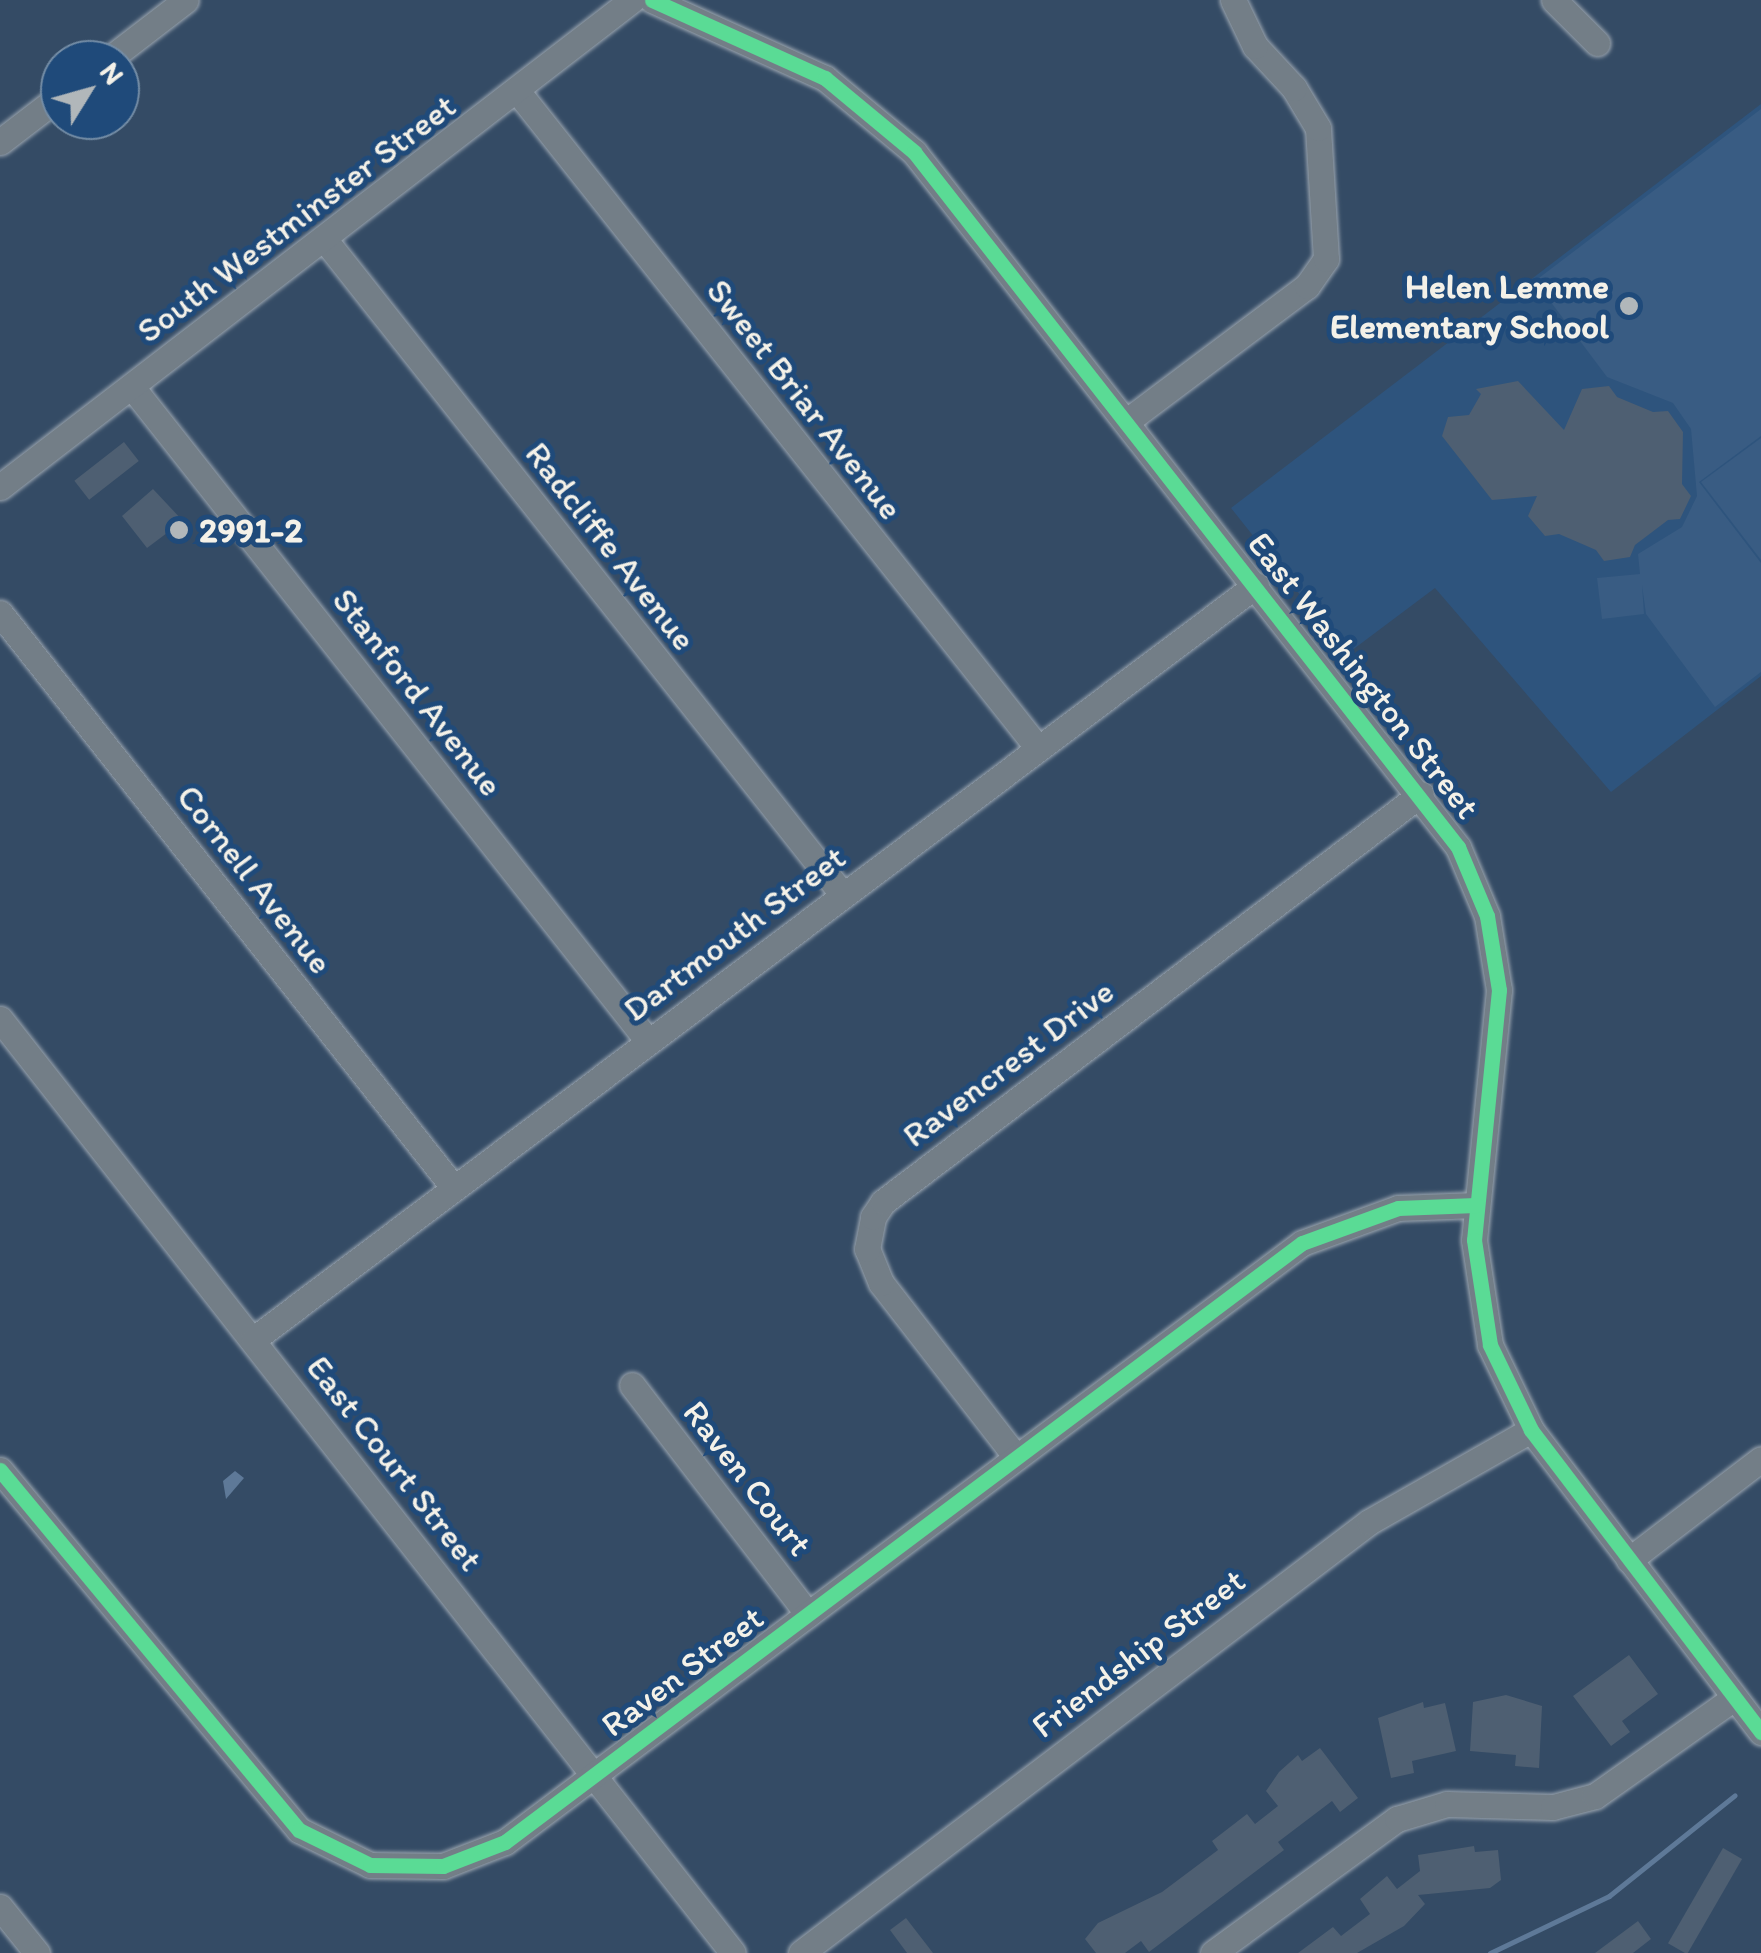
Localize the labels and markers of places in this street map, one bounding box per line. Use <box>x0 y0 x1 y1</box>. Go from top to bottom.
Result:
place label: Helen Lemme Elementary School <box>1330 265 1609 347</box>
marker: Helen Lemme Elementary School <box>1618 295 1640 317</box>
place label: 2991-2 <box>199 509 303 551</box>
marker: 2991-2 <box>168 519 190 541</box>

